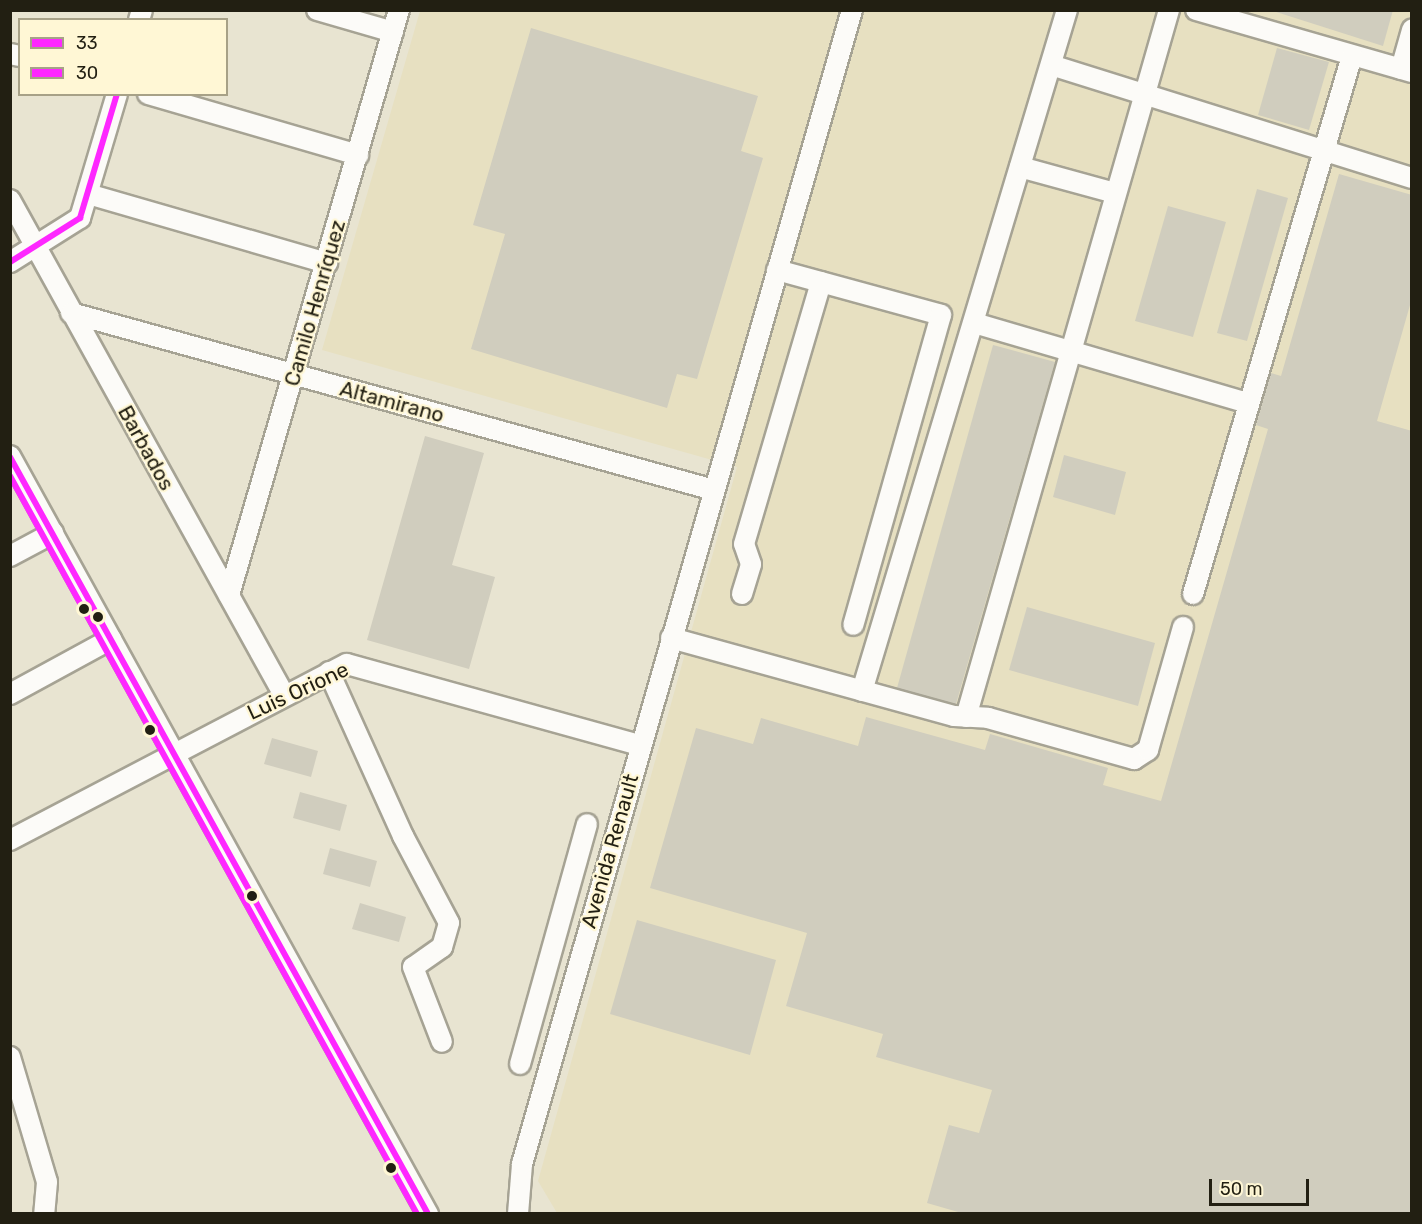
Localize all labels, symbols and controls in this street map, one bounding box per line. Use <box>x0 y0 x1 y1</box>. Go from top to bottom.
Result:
legend <box>18 18 228 96</box>
text: 33 <box>76 32 98 54</box>
text: 30 <box>76 62 98 84</box>
street label: Camilo Henríquez <box>279 217 351 389</box>
street label: Altamirano <box>337 376 447 428</box>
street label: Barbados <box>112 401 180 495</box>
unlabelled marker <box>78 603 90 615</box>
unlabelled marker <box>92 611 104 623</box>
street label: Luis Orione <box>243 657 353 725</box>
unlabelled marker <box>144 724 156 736</box>
street label: Avenida Renault <box>576 771 644 931</box>
unlabelled marker <box>246 890 258 902</box>
unlabelled marker <box>385 1162 397 1174</box>
scale bar <box>1212 1167 1312 1205</box>
text: 50 m <box>1220 1178 1263 1200</box>

